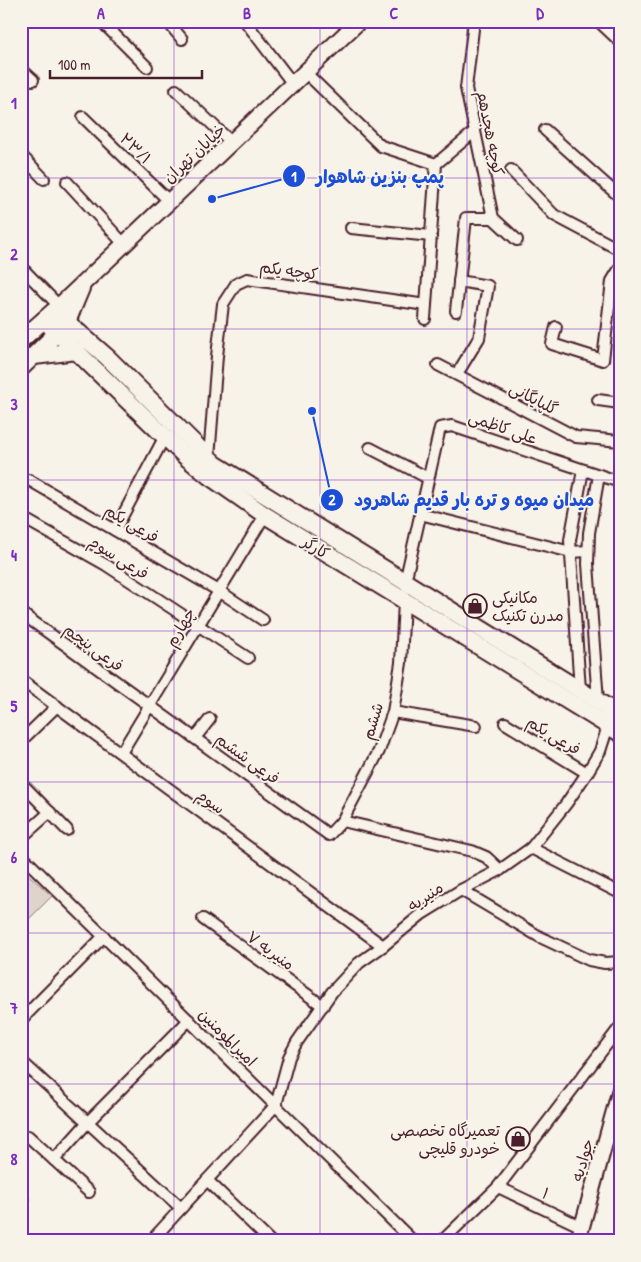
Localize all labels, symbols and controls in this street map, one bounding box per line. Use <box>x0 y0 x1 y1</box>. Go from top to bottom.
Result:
text: A <box>97 2 105 24</box>
text: B <box>243 2 251 24</box>
text: C <box>390 2 399 24</box>
text: D <box>536 2 544 24</box>
scale bar <box>50 48 202 80</box>
text: 100 m <box>58 54 91 75</box>
street label: کوچه هجدهم <box>470 89 510 178</box>
text: 1 <box>11 92 17 114</box>
street label: خیابان تهران <box>158 118 230 188</box>
street label: ۲۳/۱ <box>115 127 157 169</box>
callout: پمپ بنزین شاهوار <box>281 160 454 193</box>
text: پمپ بنزین شاهوار <box>314 164 445 189</box>
text: 1 <box>291 166 297 187</box>
text: 2 <box>10 243 18 265</box>
street label: کوچه یکم <box>258 255 320 287</box>
street label: گلپایگانی <box>506 376 562 420</box>
text: 3 <box>10 393 18 415</box>
street label: علی کاظمی <box>466 405 540 449</box>
callout: میدان میوه و تره بار قدیم شاهرود <box>319 483 604 516</box>
text: میدان میوه و تره بار قدیم شاهرود <box>354 487 594 514</box>
text: 2 <box>328 489 336 510</box>
street label: فرعی یکم <box>100 499 163 549</box>
street label: کارگر <box>296 529 334 564</box>
street label: فرعی سوم <box>84 530 153 586</box>
text: 4 <box>11 544 17 566</box>
place label: مکانیکی مدرن تکنیک <box>492 586 564 626</box>
shop icon: مکانیکی مدرن تکنیک <box>462 593 488 619</box>
street label: چهارم <box>160 603 202 652</box>
street label: فرعی پنجم <box>58 618 128 678</box>
text: 5 <box>11 695 18 717</box>
street label: ششم <box>356 700 390 743</box>
street label: فرعی یکم <box>522 710 585 761</box>
street label: فرعی ششم <box>210 727 285 790</box>
street label: سوم <box>191 783 230 820</box>
text: 6 <box>11 846 18 868</box>
street label: منیریه <box>403 876 447 916</box>
street label: منیریه ۷ <box>243 925 299 975</box>
text: 7 <box>9 997 18 1019</box>
street label: امیرالمومنین <box>194 1003 262 1071</box>
place label: تعمیرگاه تخصصی خودرو قلیچی <box>390 1119 500 1159</box>
shop icon: تعمیرگاه تخصصی خودرو قلیچی <box>505 1126 531 1152</box>
street label: جوادیه <box>565 1136 599 1184</box>
text: 8 <box>11 1148 18 1170</box>
street label: ۱ <box>539 1182 553 1204</box>

